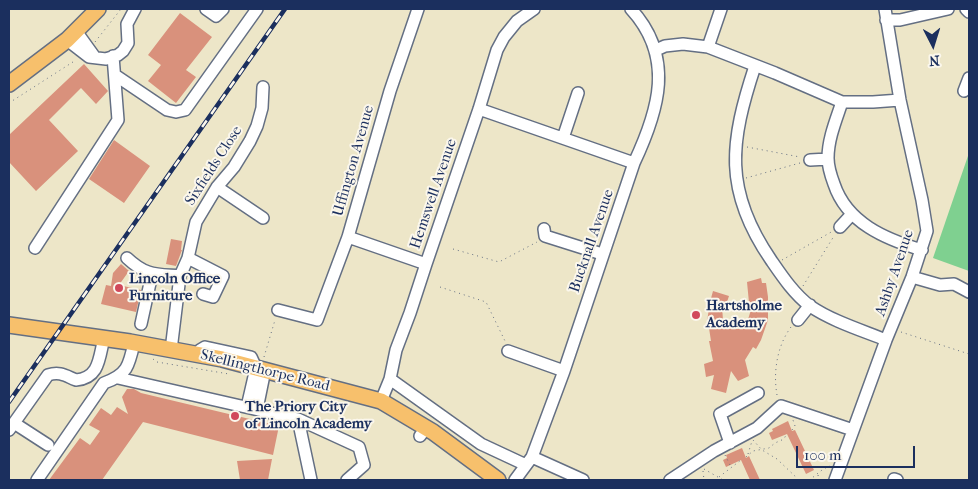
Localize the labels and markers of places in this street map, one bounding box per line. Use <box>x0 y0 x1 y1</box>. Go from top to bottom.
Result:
place label: Lincoln Office Furniture <box>129 270 220 305</box>
marker: Lincoln Office Furniture <box>113 282 125 294</box>
place label: Hartsholme Academy <box>706 297 782 332</box>
marker: Hartsholme Academy <box>690 309 702 321</box>
place label: The Priory City of Lincoln Academy <box>245 398 372 433</box>
marker: The Priory City of Lincoln Academy <box>229 410 241 422</box>

